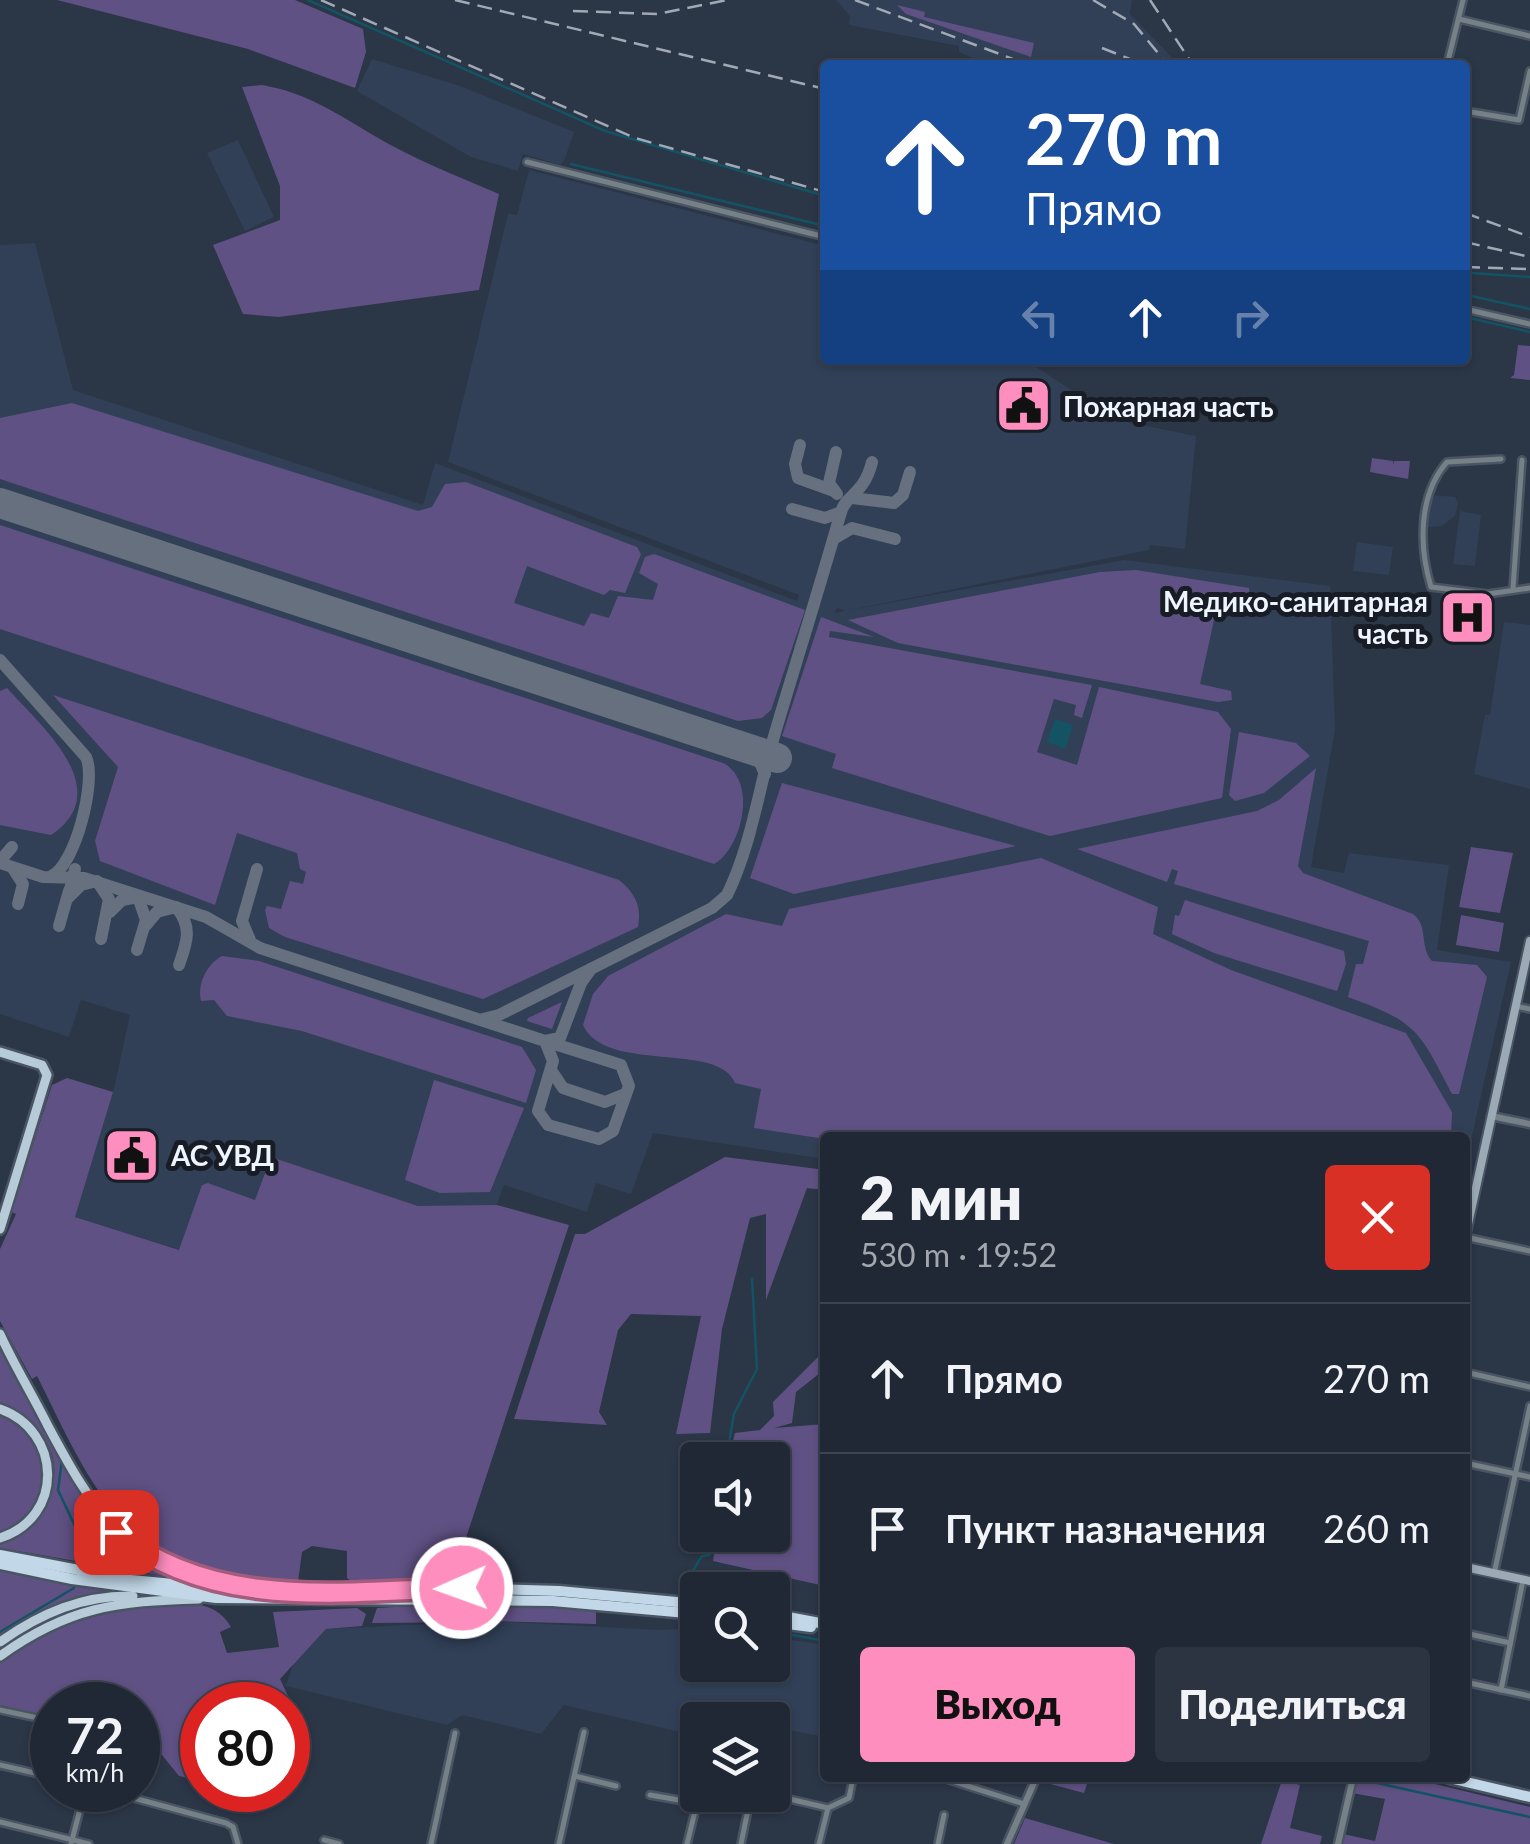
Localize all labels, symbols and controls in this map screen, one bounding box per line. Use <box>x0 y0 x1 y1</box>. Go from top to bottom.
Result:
text: 270 m <box>1025 96 1222 180</box>
icon: ahead <box>860 100 990 230</box>
text: Прямо <box>1025 181 1162 235</box>
icon: left <box>1013 290 1068 345</box>
icon: ahead <box>1118 290 1173 345</box>
icon: right <box>1223 290 1278 345</box>
public building icon: Пожарная часть <box>994 376 1054 436</box>
place label: Пожарная часть <box>1063 389 1274 423</box>
place label: Медико-санитарная часть <box>1163 584 1428 650</box>
hospital icon: Медико-санитарная часть <box>1437 587 1497 647</box>
public building icon: АС УВД <box>102 1125 162 1185</box>
place label: АС УВД <box>170 1138 274 1172</box>
text: 2 мин <box>860 1161 1022 1233</box>
button: close <box>1325 1165 1430 1270</box>
text: 530 m · 19:52 <box>860 1235 1057 1274</box>
icon: ahead <box>860 1351 915 1406</box>
text: Прямо <box>945 1355 1063 1401</box>
text: 270 m <box>1323 1355 1430 1401</box>
map controls <box>680 1442 790 1812</box>
button: sound <box>680 1442 790 1552</box>
pin <box>74 1490 159 1575</box>
icon: arrive <box>860 1501 915 1556</box>
icon: arrive <box>89 1505 144 1560</box>
text: Пункт назначения <box>945 1505 1266 1551</box>
text: 260 m <box>1323 1505 1430 1551</box>
position arrow <box>410 1536 514 1640</box>
button: search <box>680 1572 790 1682</box>
button: Выход <box>860 1647 1135 1762</box>
button: Поделиться <box>1155 1647 1430 1762</box>
speed limit sign: 80 <box>180 1682 310 1812</box>
button: layers <box>680 1702 790 1812</box>
text: 72 <box>66 1705 124 1765</box>
text: km/h <box>66 1757 124 1787</box>

